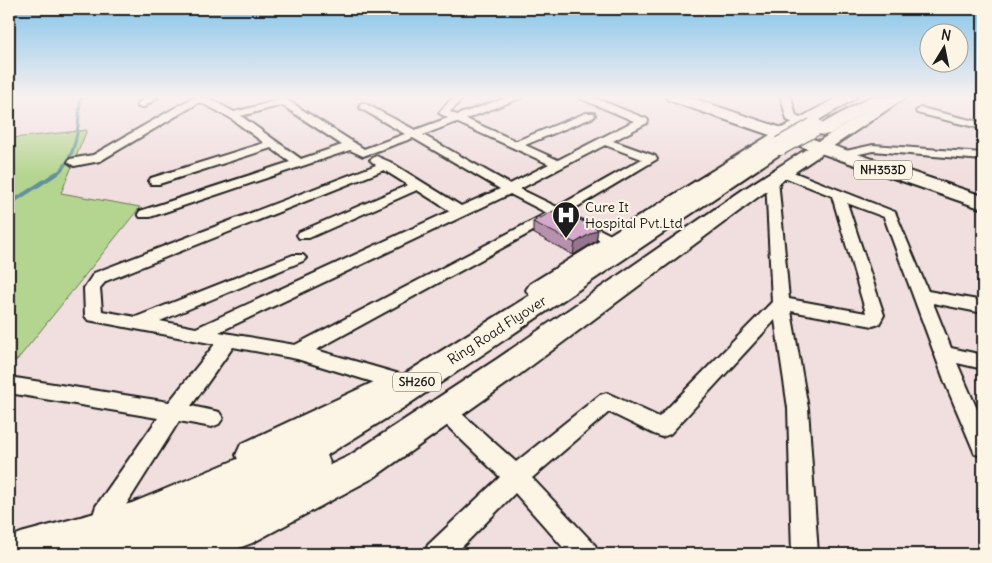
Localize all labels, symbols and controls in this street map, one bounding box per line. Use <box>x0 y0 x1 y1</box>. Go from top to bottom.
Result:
north arrow <box>920 22 970 72</box>
text: N <box>940 25 953 45</box>
road number: NH353D <box>854 160 912 180</box>
place label: Cure It Hospital Pvt.Ltd <box>585 198 683 232</box>
hospital icon: Cure It Hospital Pvt.Ltd <box>551 200 581 239</box>
street label: Ring Road Flyover <box>444 291 550 369</box>
road number: SH260 <box>393 372 441 392</box>

